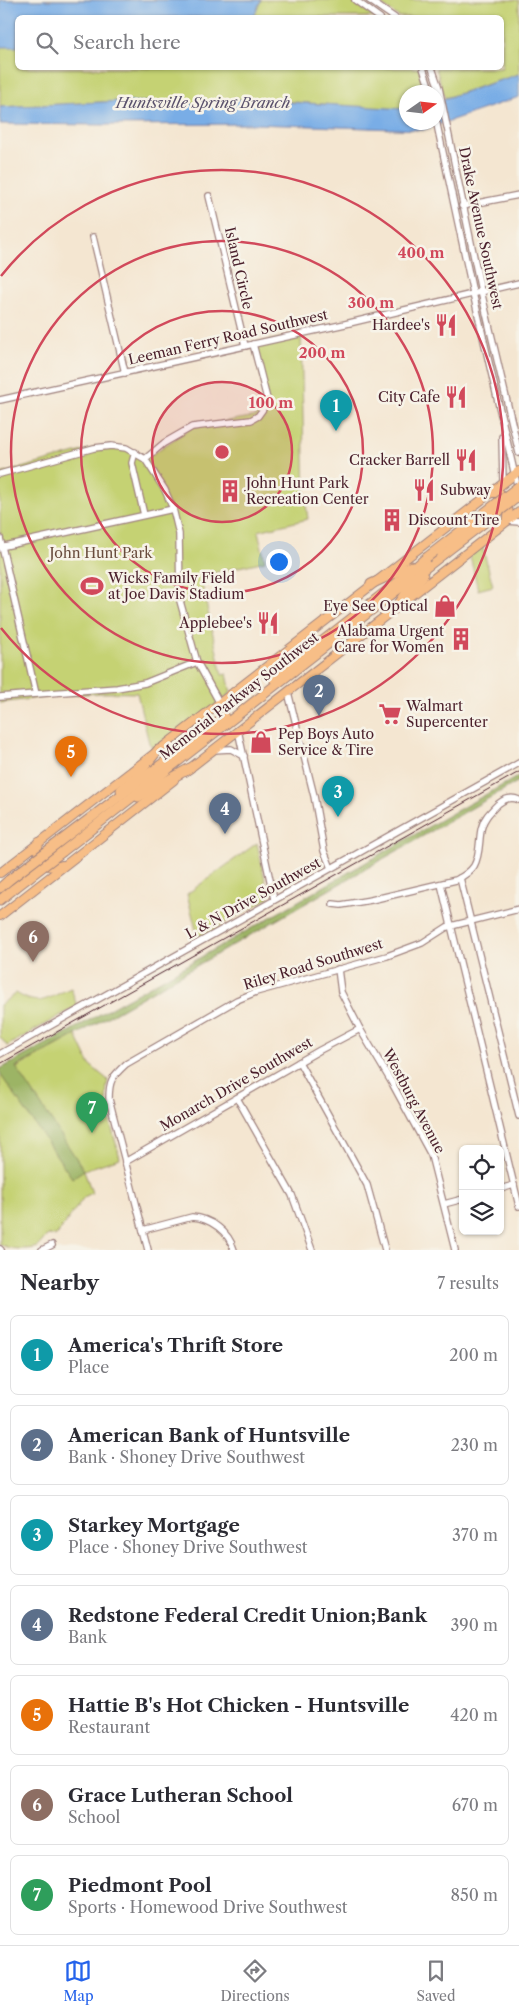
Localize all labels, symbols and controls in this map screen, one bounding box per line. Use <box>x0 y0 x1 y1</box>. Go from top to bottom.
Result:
search box <box>15 15 504 70</box>
icon: search <box>33 29 61 57</box>
text: Search here <box>73 31 181 54</box>
north arrow <box>399 85 444 130</box>
water label: Huntsville Spring Branch <box>115 93 290 112</box>
street label: Drake Avenue Southwest <box>455 145 507 311</box>
street label: Island Circle <box>221 225 257 311</box>
text: 400 m <box>398 243 444 262</box>
text: 300 m <box>348 293 394 312</box>
street label: Leeman Ferry Road Southwest <box>126 305 330 369</box>
restaurant icon: Hardee's <box>433 312 459 338</box>
place label: Hardee's <box>372 316 430 334</box>
text: 200 m <box>299 343 345 362</box>
restaurant icon: City Cafe <box>443 384 469 410</box>
place label: City Cafe <box>378 388 440 406</box>
pin: 1 <box>320 390 352 431</box>
text: 100 m <box>249 393 293 412</box>
centre of rings <box>213 443 231 461</box>
restaurant icon: Cracker Barrell <box>453 447 479 473</box>
place label: Cracker Barrell <box>349 451 450 469</box>
place label: John Hunt Park Recreation Center <box>244 474 369 508</box>
restaurant icon: Subway <box>411 477 437 503</box>
building icon: John Hunt Park Recreation Center <box>217 478 243 504</box>
place label: Subway <box>440 481 491 499</box>
building icon: Discount Tire <box>379 507 405 533</box>
place label: Discount Tire <box>408 511 500 529</box>
park label: John Hunt Park <box>48 544 153 562</box>
your location <box>266 549 292 575</box>
place label: Wicks Family Field at Joe Davis Stadium <box>107 569 244 603</box>
sports icon: Wicks Family Field at Joe Davis Stadium <box>79 573 105 599</box>
shop icon: Eye See Optical <box>432 593 458 619</box>
place label: Eye See Optical <box>323 597 428 615</box>
restaurant icon: Applebee's <box>255 610 281 636</box>
place label: Applebee's <box>178 614 252 632</box>
place label: Alabama Urgent Care for Women <box>334 622 444 656</box>
building icon: Alabama Urgent Care for Women <box>448 626 474 652</box>
street label: Memorial Parkway Southwest <box>156 628 322 764</box>
pin: 2 <box>303 675 335 716</box>
place label: Walmart Supercenter <box>405 697 488 731</box>
supermarket icon: Walmart Supercenter <box>377 701 403 727</box>
place label: Pep Boys Auto Service & Tire <box>278 725 374 759</box>
shop icon: Pep Boys Auto Service & Tire <box>248 729 274 755</box>
pin: 5 <box>55 736 87 777</box>
pin: 3 <box>322 776 354 817</box>
pin: 4 <box>209 793 241 834</box>
street label: L & N Drive Southwest <box>182 853 324 943</box>
pin: 6 <box>17 921 49 962</box>
street label: Riley Road Southwest <box>241 934 385 994</box>
street label: Monarch Drive Southwest <box>157 1033 316 1135</box>
street label: Westburg Avenue <box>378 1045 449 1157</box>
pin: 7 <box>76 1092 108 1133</box>
map controls <box>459 1145 504 1235</box>
button: locate <box>459 1145 504 1190</box>
button: layers <box>459 1190 504 1235</box>
text: Nearby <box>20 1270 99 1295</box>
text: 7 results <box>437 1273 499 1293</box>
text: America's Thrift Store <box>68 1334 283 1357</box>
text: 1 <box>33 1345 41 1365</box>
text: 200 m <box>449 1345 498 1365</box>
text: Place <box>68 1357 109 1377</box>
text: American Bank of Huntsville <box>68 1424 350 1447</box>
text: 2 <box>32 1435 42 1455</box>
text: 230 m <box>451 1435 498 1455</box>
text: Bank · Shoney Drive Southwest <box>68 1447 305 1467</box>
text: Starkey Mortgage <box>68 1514 240 1537</box>
text: 3 <box>32 1525 42 1545</box>
text: 370 m <box>452 1525 498 1545</box>
text: Place · Shoney Drive Southwest <box>68 1537 308 1557</box>
text: Redstone Federal Credit Union;Bank <box>68 1604 427 1627</box>
text: 4 <box>32 1615 42 1635</box>
text: 390 m <box>451 1615 498 1635</box>
text: Bank <box>68 1627 107 1647</box>
text: Hattie B's Hot Chicken - Huntsville <box>68 1694 409 1717</box>
text: 5 <box>33 1705 41 1725</box>
text: 420 m <box>450 1705 498 1725</box>
text: Restaurant <box>68 1717 150 1737</box>
text: Grace Lutheran School <box>68 1784 293 1807</box>
text: 6 <box>32 1795 42 1815</box>
text: 670 m <box>452 1795 498 1815</box>
text: School <box>68 1807 120 1827</box>
text: Piedmont Pool <box>68 1874 212 1897</box>
text: 7 <box>33 1885 41 1905</box>
text: 850 m <box>451 1885 498 1905</box>
text: Sports · Homewood Drive Southwest <box>68 1897 347 1917</box>
tab: Map <box>63 1957 94 2005</box>
tab: Directions <box>220 1957 290 2005</box>
tab: Saved <box>417 1957 455 2005</box>

